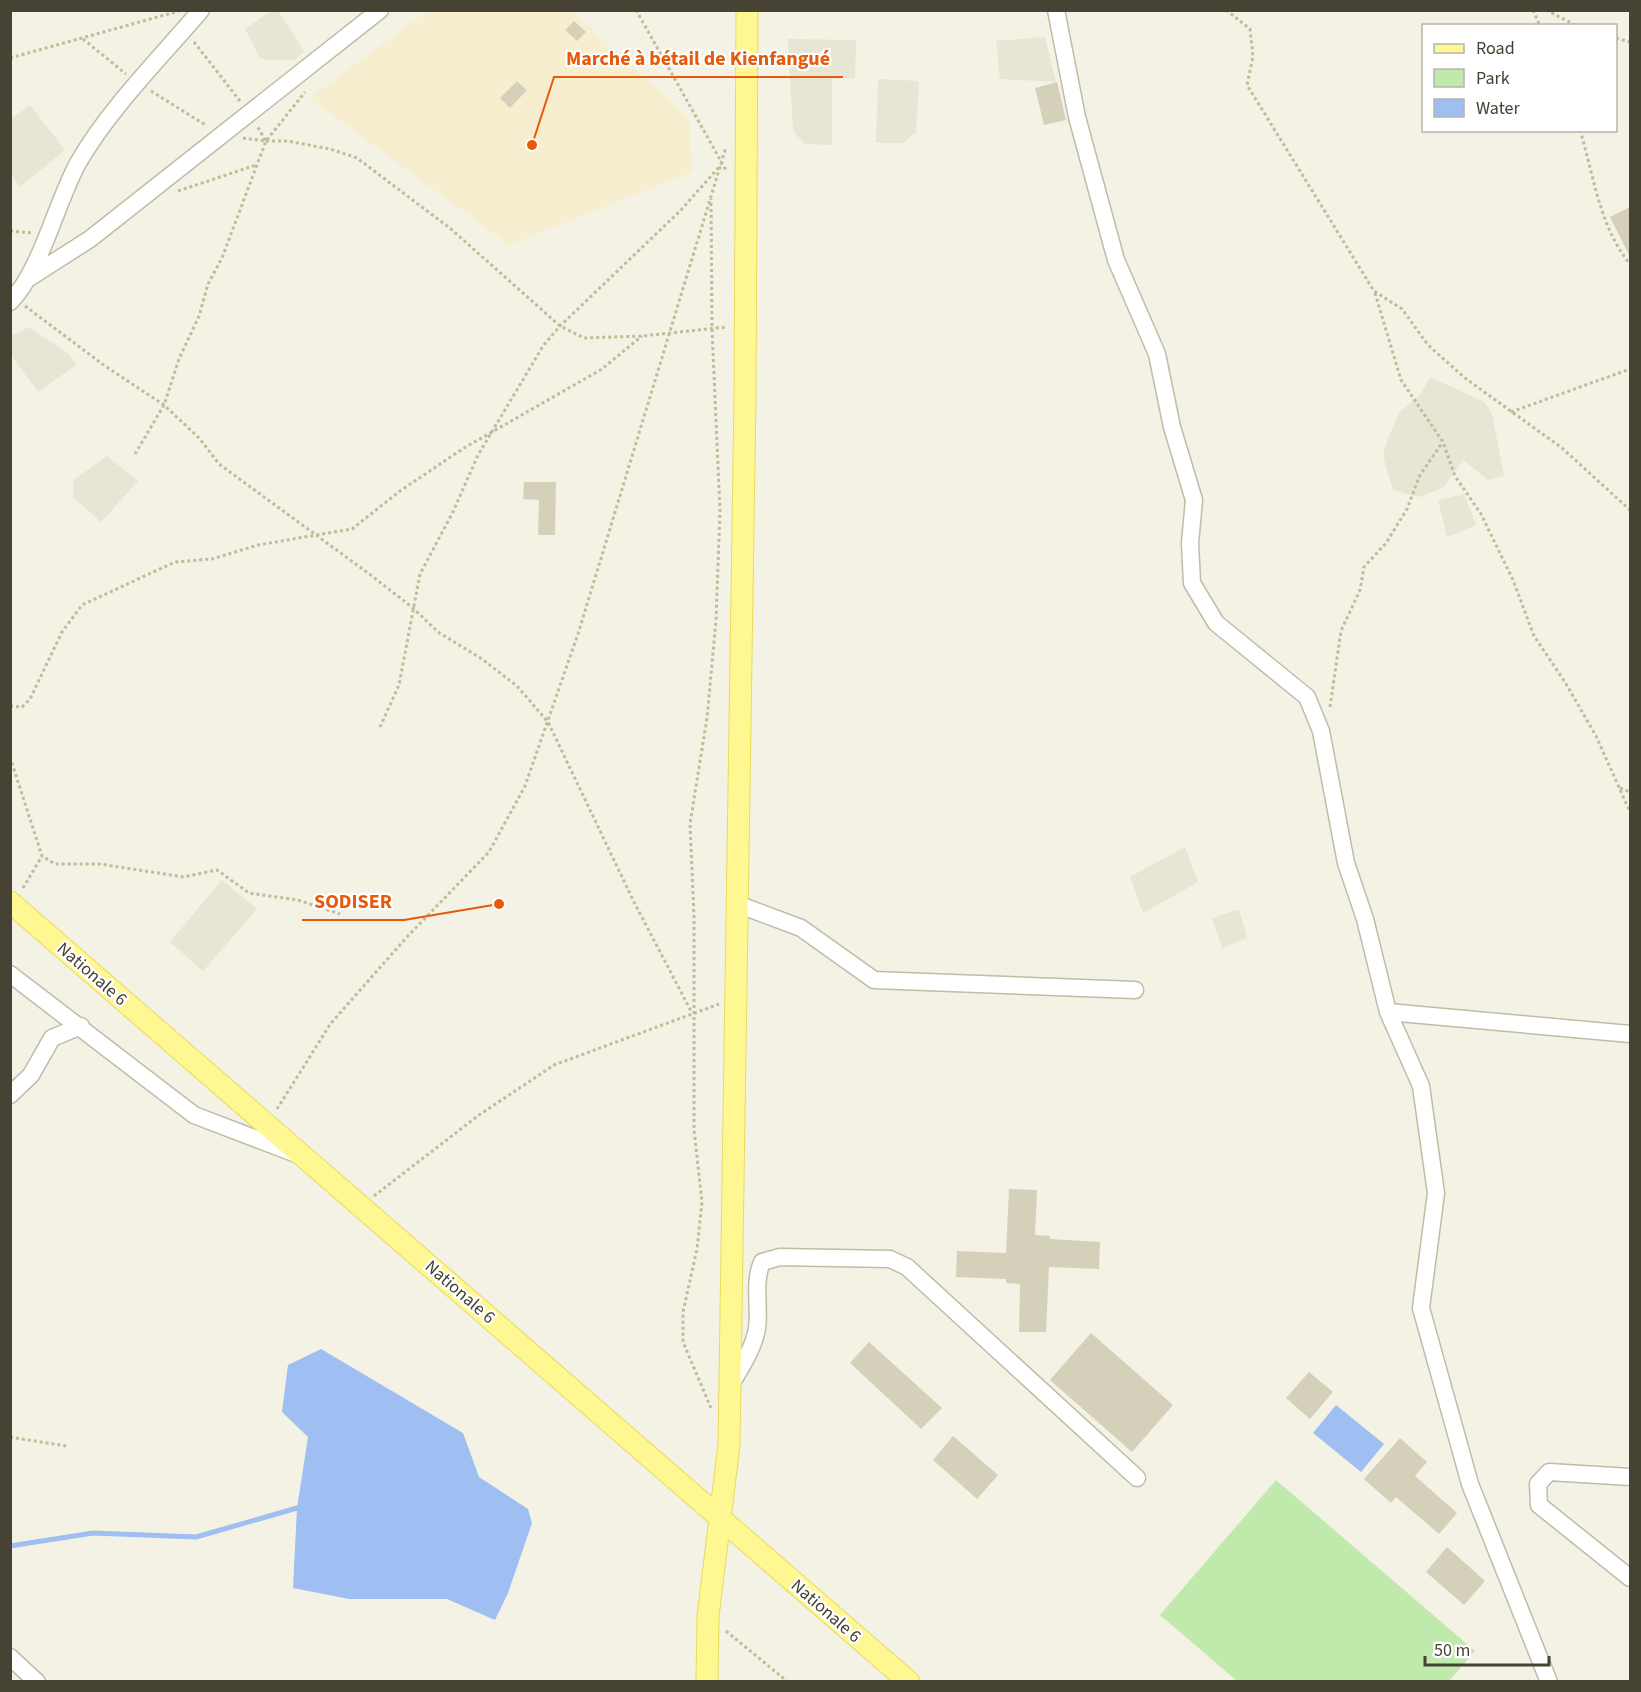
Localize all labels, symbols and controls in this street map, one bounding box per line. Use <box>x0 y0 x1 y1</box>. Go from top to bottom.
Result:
legend <box>1422 24 1617 132</box>
text: Road <box>1476 36 1515 61</box>
callout: Marché à bétail de Kienfangué <box>554 39 843 77</box>
text: Marché à bétail de Kienfangué <box>566 45 830 73</box>
text: Park <box>1476 66 1510 91</box>
text: Water <box>1476 96 1520 121</box>
callout: SODISER <box>302 882 404 920</box>
text: SODISER <box>314 888 392 916</box>
street label: Nationale 6 <box>51 936 133 1012</box>
street label: Nationale 6 <box>419 1254 501 1330</box>
street label: Nationale 6 <box>785 1573 867 1649</box>
scale bar <box>1425 1629 1550 1667</box>
text: 50 m <box>1434 1638 1470 1663</box>

